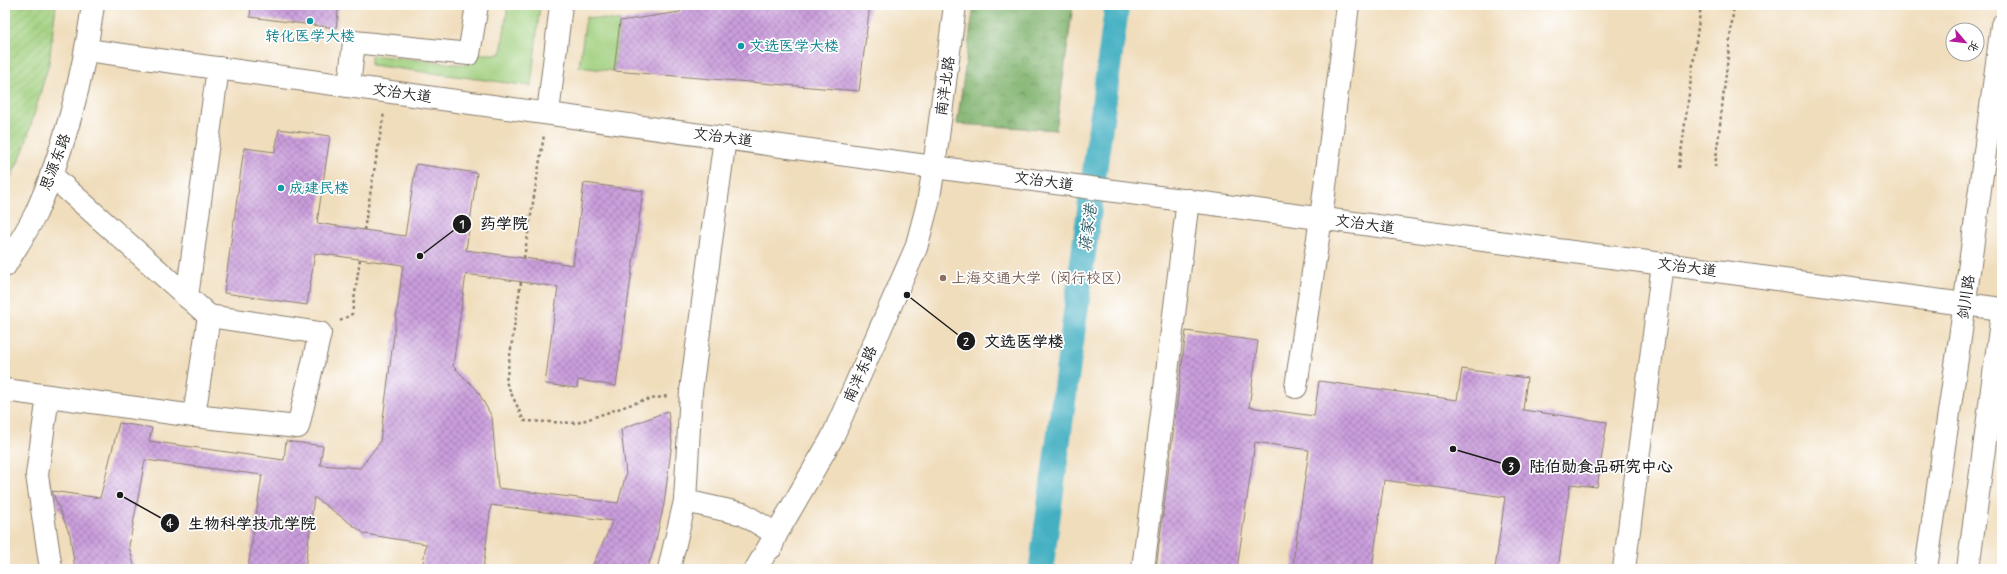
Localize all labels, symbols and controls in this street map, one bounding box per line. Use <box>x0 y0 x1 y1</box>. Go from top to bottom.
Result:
marker: 转化医学大楼 <box>305 16 315 26</box>
north arrow <box>1945 22 1985 62</box>
place label: 转化医学大楼 <box>265 27 355 47</box>
place label: 文选医学大楼 <box>749 37 839 57</box>
text: 北 <box>1964 38 1982 54</box>
marker: 文选医学大楼 <box>736 41 746 51</box>
street label: 南洋北路 <box>932 55 960 117</box>
street label: 文治大道 <box>371 80 433 108</box>
street label: 文治大道 <box>692 124 754 152</box>
street label: 思源东路 <box>36 131 76 194</box>
street label: 文治大道 <box>1013 168 1075 196</box>
place label: 成建民楼 <box>289 179 349 199</box>
marker: 成建民楼 <box>276 183 286 193</box>
water label: 蒋家港 <box>1075 201 1103 253</box>
callout: 药学院 <box>452 210 536 238</box>
street label: 文治大道 <box>1334 211 1396 239</box>
text: 药学院 <box>480 214 528 235</box>
text: 1 <box>459 217 465 233</box>
street label: 文治大道 <box>1656 254 1718 282</box>
place label: 上海交通大学（闵行校区） <box>951 269 1131 289</box>
marker: 上海交通大学（闵行校区） <box>938 273 948 283</box>
street label: 剑川路 <box>1954 273 1980 321</box>
callout: 文选医学楼 <box>956 327 1072 355</box>
text: 文选医学楼 <box>984 332 1064 353</box>
text: 2 <box>963 335 969 351</box>
street label: 南洋东路 <box>840 343 882 406</box>
callout: 陆伯勋食品研究中心 <box>1501 452 1681 480</box>
text: 陆伯勋食品研究中心 <box>1529 457 1673 478</box>
text: 3 <box>1508 460 1514 476</box>
callout: 生物科学技术学院 <box>160 509 324 537</box>
text: 生物科学技术学院 <box>188 514 316 535</box>
text: 4 <box>167 516 174 532</box>

